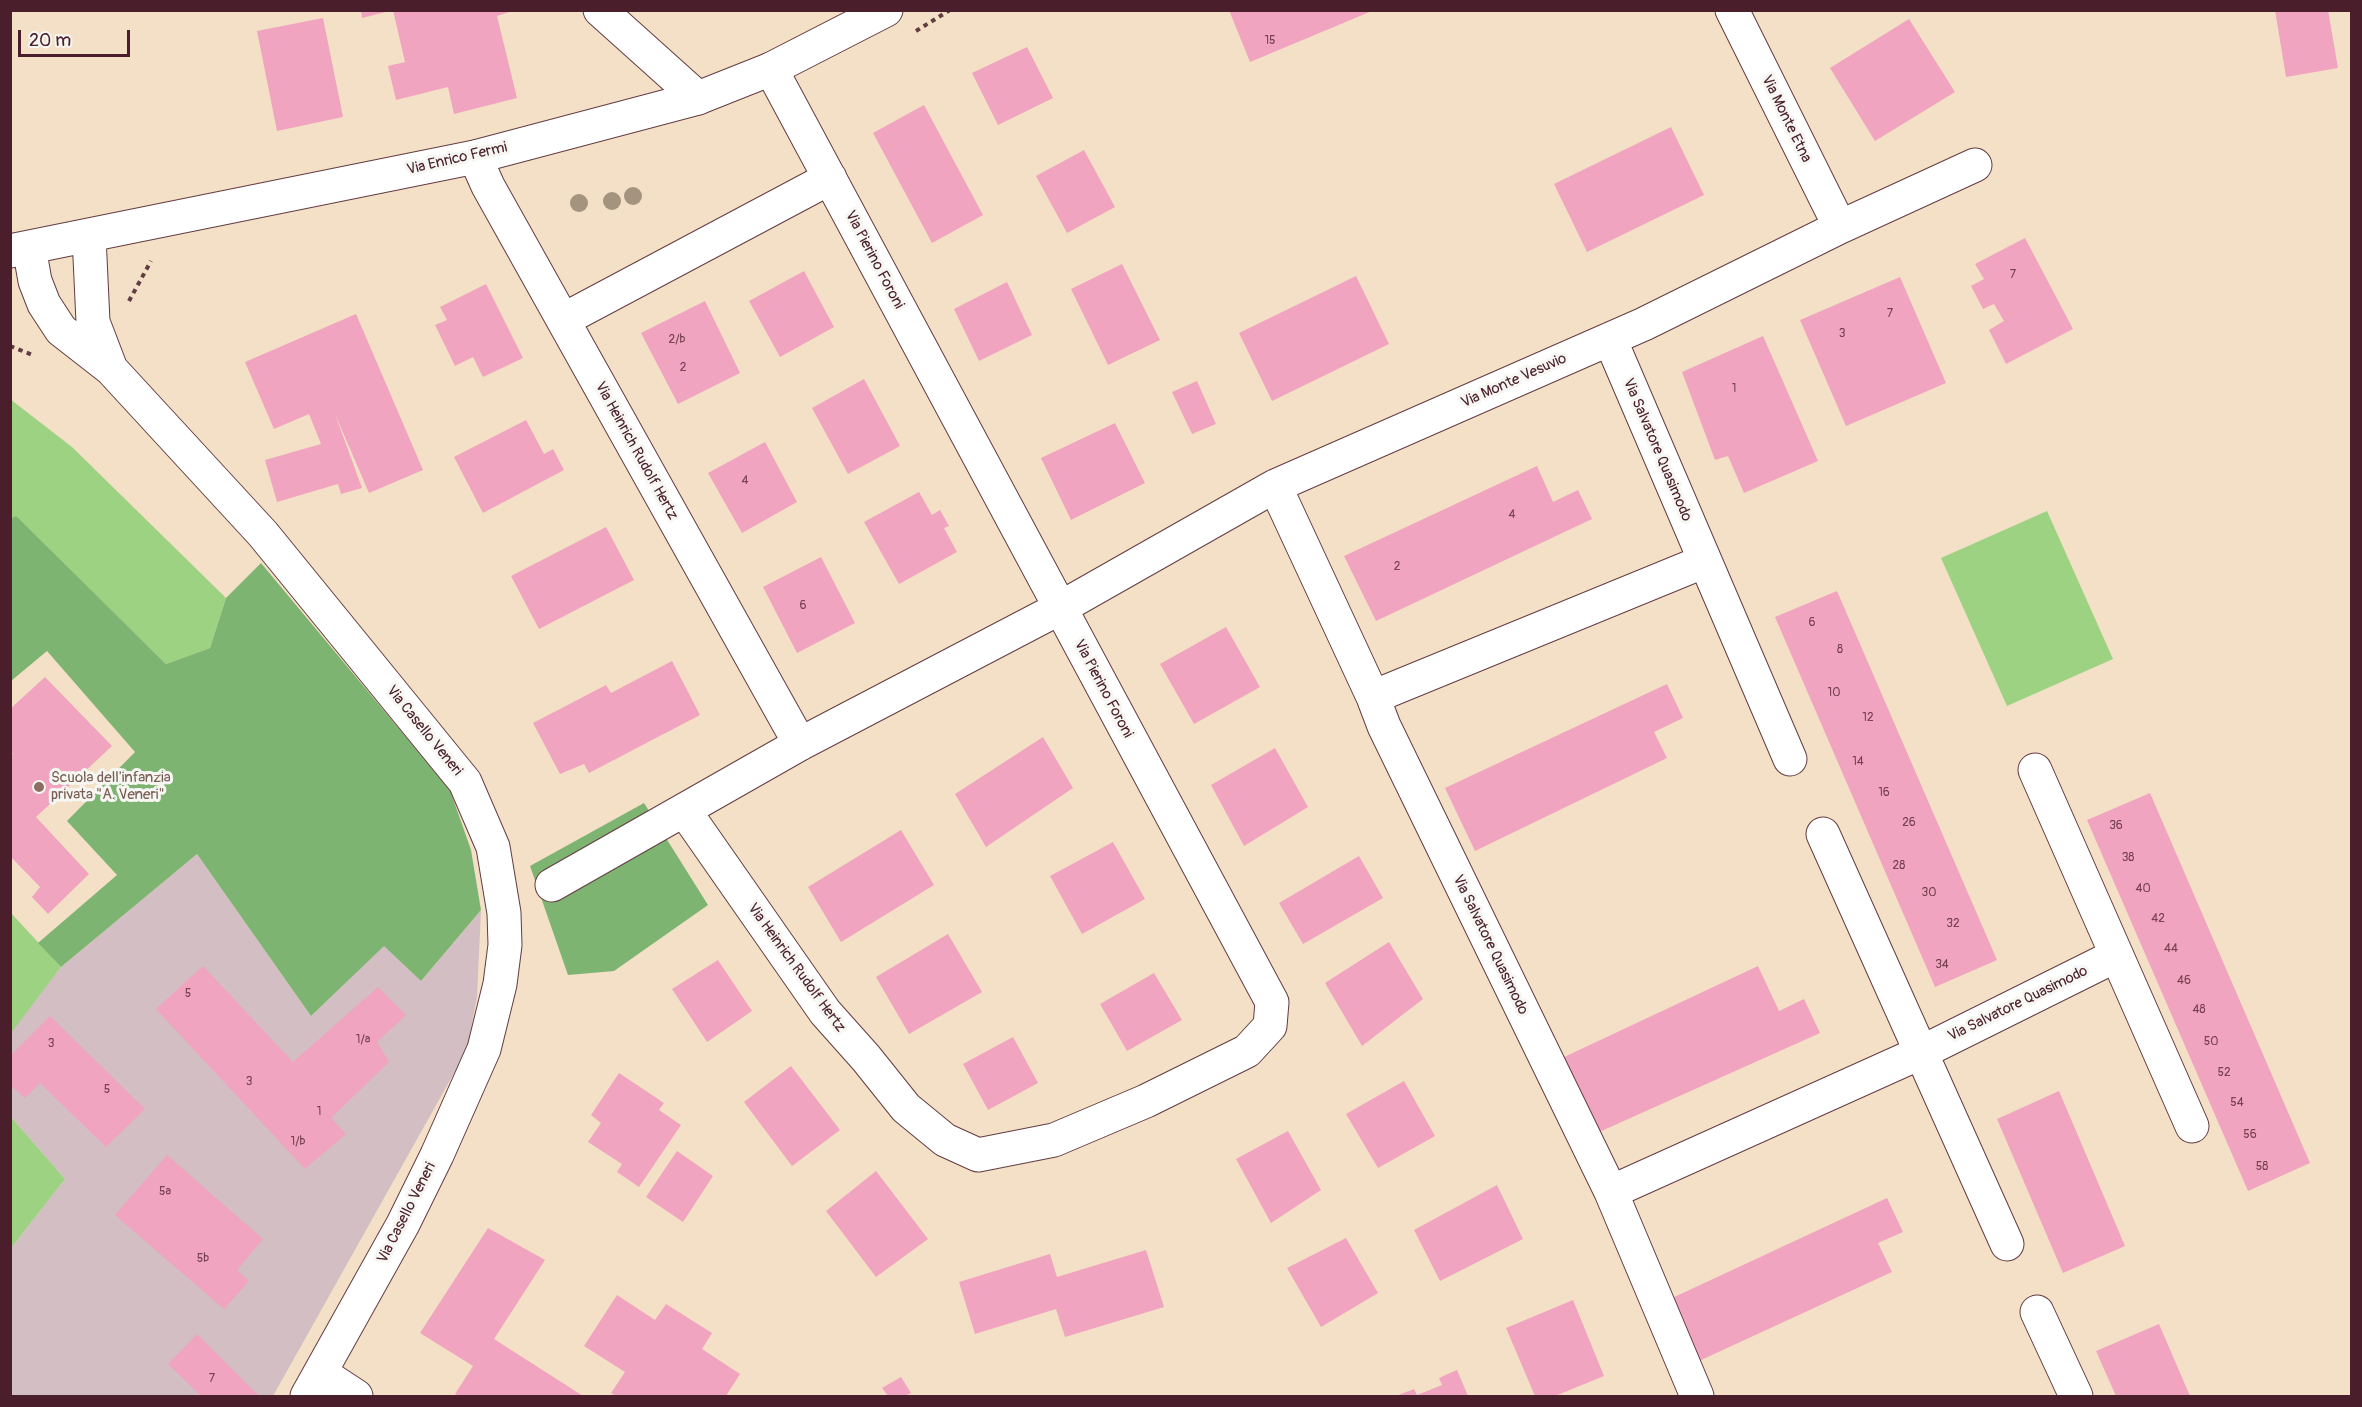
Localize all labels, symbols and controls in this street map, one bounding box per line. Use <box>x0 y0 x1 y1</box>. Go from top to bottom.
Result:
scale bar <box>21 18 134 56</box>
text: 20 m <box>29 29 71 52</box>
house number: 15 <box>1264 34 1276 48</box>
street label: Via Monte Etna <box>1757 72 1815 166</box>
street label: Via Enrico Fermi <box>405 139 509 179</box>
street label: Via Pierino Foroni <box>841 208 907 312</box>
house number: 7 <box>2010 268 2016 282</box>
house number: 7 <box>1887 307 1893 321</box>
house number: 3 <box>1839 327 1845 341</box>
house number: 2/b <box>669 333 685 347</box>
street label: Via Monte Vesuvio <box>1459 350 1569 412</box>
house number: 2 <box>680 361 686 375</box>
street label: Via Salvatore Quasimodo <box>1619 376 1695 524</box>
street label: Via Heinrich Rudolf Hertz <box>591 379 681 523</box>
house number: 1 <box>1732 382 1736 396</box>
house number: 4 <box>742 474 748 488</box>
house number: 4 <box>1509 508 1515 522</box>
house number: 2 <box>1394 560 1400 574</box>
house number: 6 <box>800 599 806 613</box>
house number: 6 <box>1809 616 1815 630</box>
street label: Via Pierino Foroni <box>1070 637 1136 741</box>
house number: 8 <box>1837 643 1843 657</box>
street label: Via Casello Veneri <box>382 682 466 780</box>
house number: 10 <box>1828 686 1840 700</box>
house number: 12 <box>1862 711 1874 725</box>
house number: 14 <box>1852 755 1864 769</box>
place label: Scuola dell'infanzia privata "A. Veneri" <box>51 769 171 804</box>
marker: Scuola dell'infanzia privata "A. Veneri" <box>32 780 46 794</box>
house number: 16 <box>1878 786 1890 800</box>
house number: 26 <box>1902 816 1916 830</box>
house number: 36 <box>2109 819 2123 833</box>
house number: 38 <box>2122 851 2134 865</box>
house number: 28 <box>1893 859 1905 873</box>
street label: Via Salvatore Quasimodo <box>1448 872 1532 1018</box>
house number: 40 <box>2135 882 2151 896</box>
house number: 30 <box>1922 886 1936 900</box>
street label: Via Heinrich Rudolf Hertz <box>743 900 849 1036</box>
house number: 42 <box>2151 912 2165 926</box>
house number: 32 <box>1946 917 1960 931</box>
house number: 44 <box>2164 942 2178 956</box>
house number: 34 <box>1935 958 1949 972</box>
street label: Via Salvatore Quasimodo <box>1945 962 2091 1046</box>
house number: 46 <box>2177 974 2191 988</box>
house number: 5 <box>185 987 191 1001</box>
house number: 48 <box>2192 1003 2206 1017</box>
house number: 1/a <box>356 1033 370 1047</box>
house number: 50 <box>2204 1035 2218 1049</box>
house number: 3 <box>48 1037 54 1051</box>
house number: 52 <box>2217 1066 2231 1080</box>
house number: 3 <box>246 1075 252 1089</box>
house number: 5 <box>104 1083 110 1097</box>
house number: 54 <box>2230 1096 2244 1110</box>
house number: 1 <box>317 1105 321 1119</box>
house number: 56 <box>2243 1128 2257 1142</box>
house number: 1/b <box>291 1135 305 1149</box>
street label: Via Casello Veneri <box>374 1160 440 1266</box>
house number: 58 <box>2256 1160 2268 1174</box>
house number: 5a <box>159 1185 171 1199</box>
house number: 5b <box>197 1252 209 1266</box>
house number: 7 <box>209 1372 215 1386</box>

